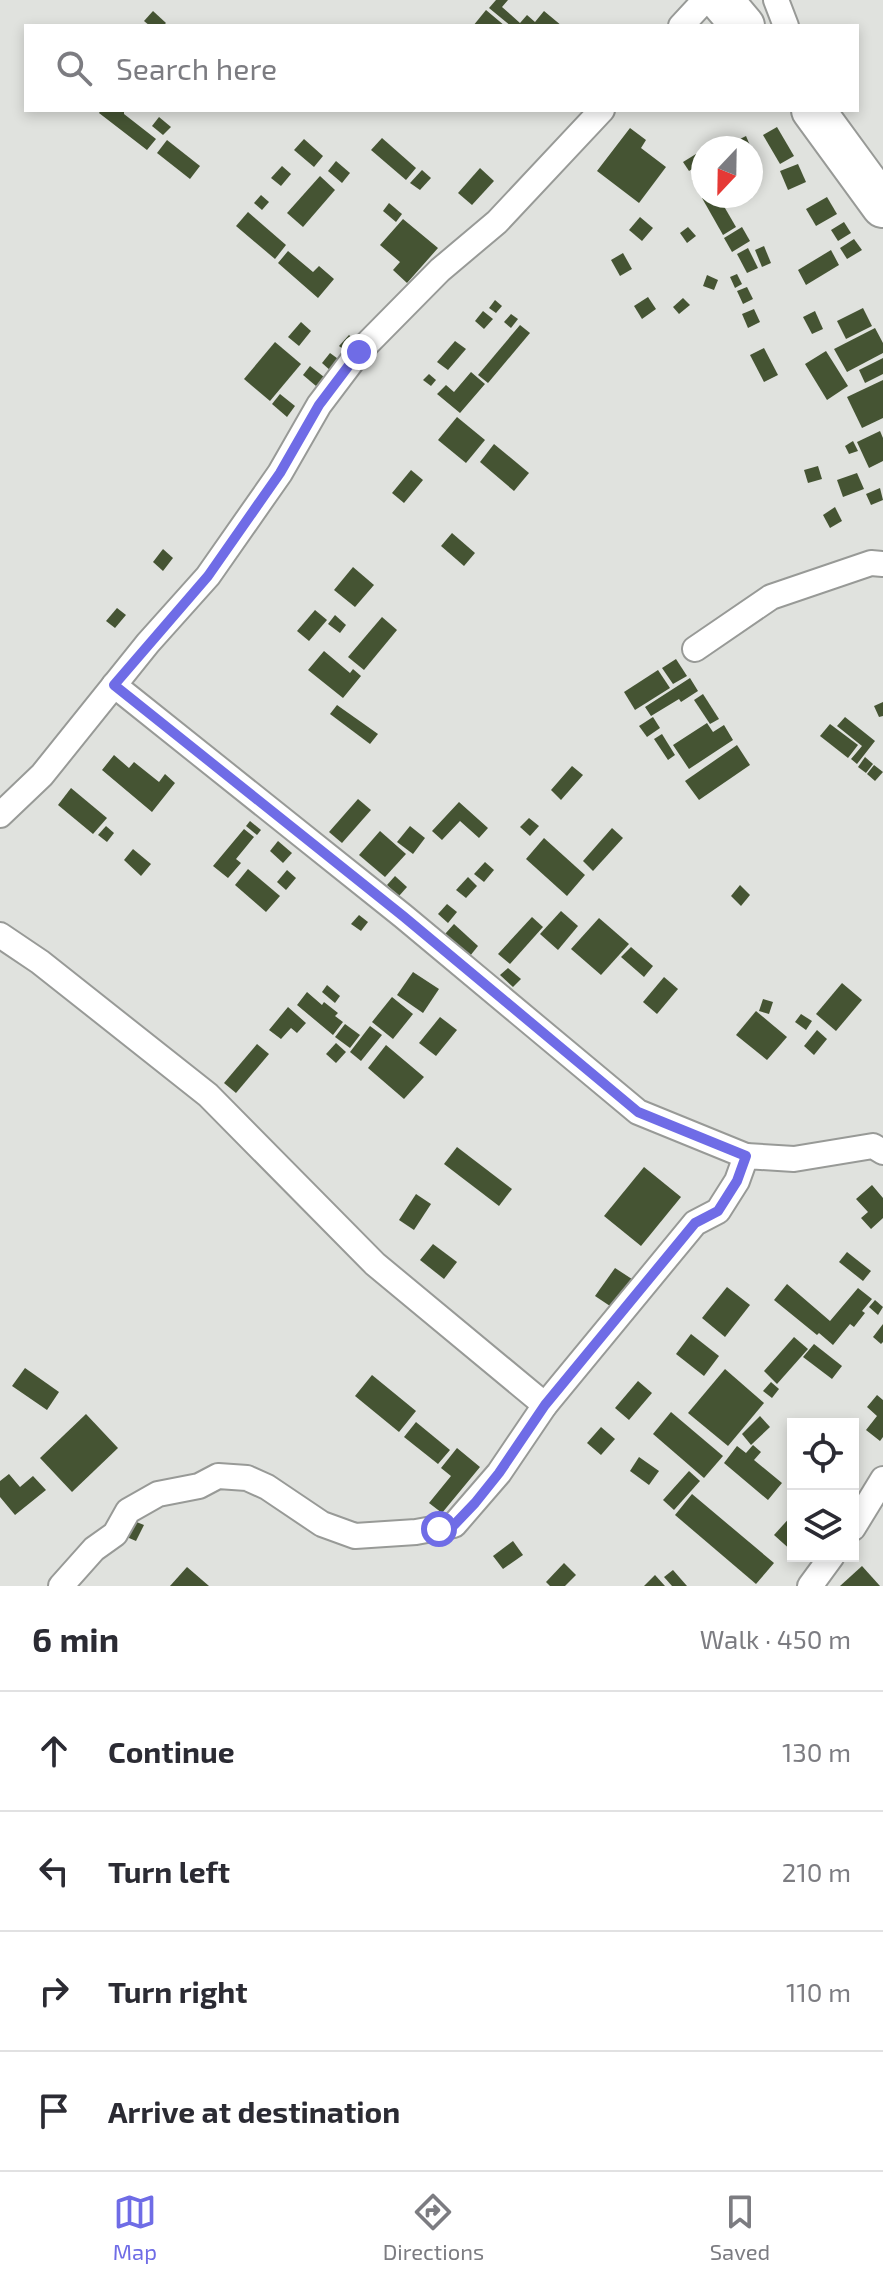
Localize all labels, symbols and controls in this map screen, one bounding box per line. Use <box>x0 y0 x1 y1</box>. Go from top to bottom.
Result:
search box <box>24 24 859 112</box>
icon: search <box>52 46 96 90</box>
text: Search here <box>116 50 277 86</box>
north arrow <box>691 136 763 208</box>
route end <box>341 334 377 370</box>
map controls <box>787 1418 859 1562</box>
button: locate <box>787 1418 859 1490</box>
button: layers <box>787 1490 859 1562</box>
route start <box>421 1511 457 1547</box>
text: 6 min <box>32 1618 119 1659</box>
text: Walk · 450 m <box>700 1623 851 1654</box>
icon: ahead <box>32 1729 76 1773</box>
text: Continue <box>108 1733 235 1769</box>
text: 130 m <box>782 1736 851 1767</box>
icon: left <box>32 1849 76 1893</box>
text: Turn left <box>108 1853 230 1889</box>
text: 210 m <box>782 1856 851 1887</box>
icon: right <box>32 1969 76 2013</box>
text: Turn right <box>108 1973 248 2009</box>
text: 110 m <box>786 1976 851 2007</box>
icon: arrive <box>32 2089 76 2133</box>
text: Arrive at destination <box>108 2093 400 2129</box>
tab: Map <box>113 2190 157 2264</box>
tab: Directions <box>383 2190 484 2264</box>
tab: Saved <box>710 2190 770 2264</box>

